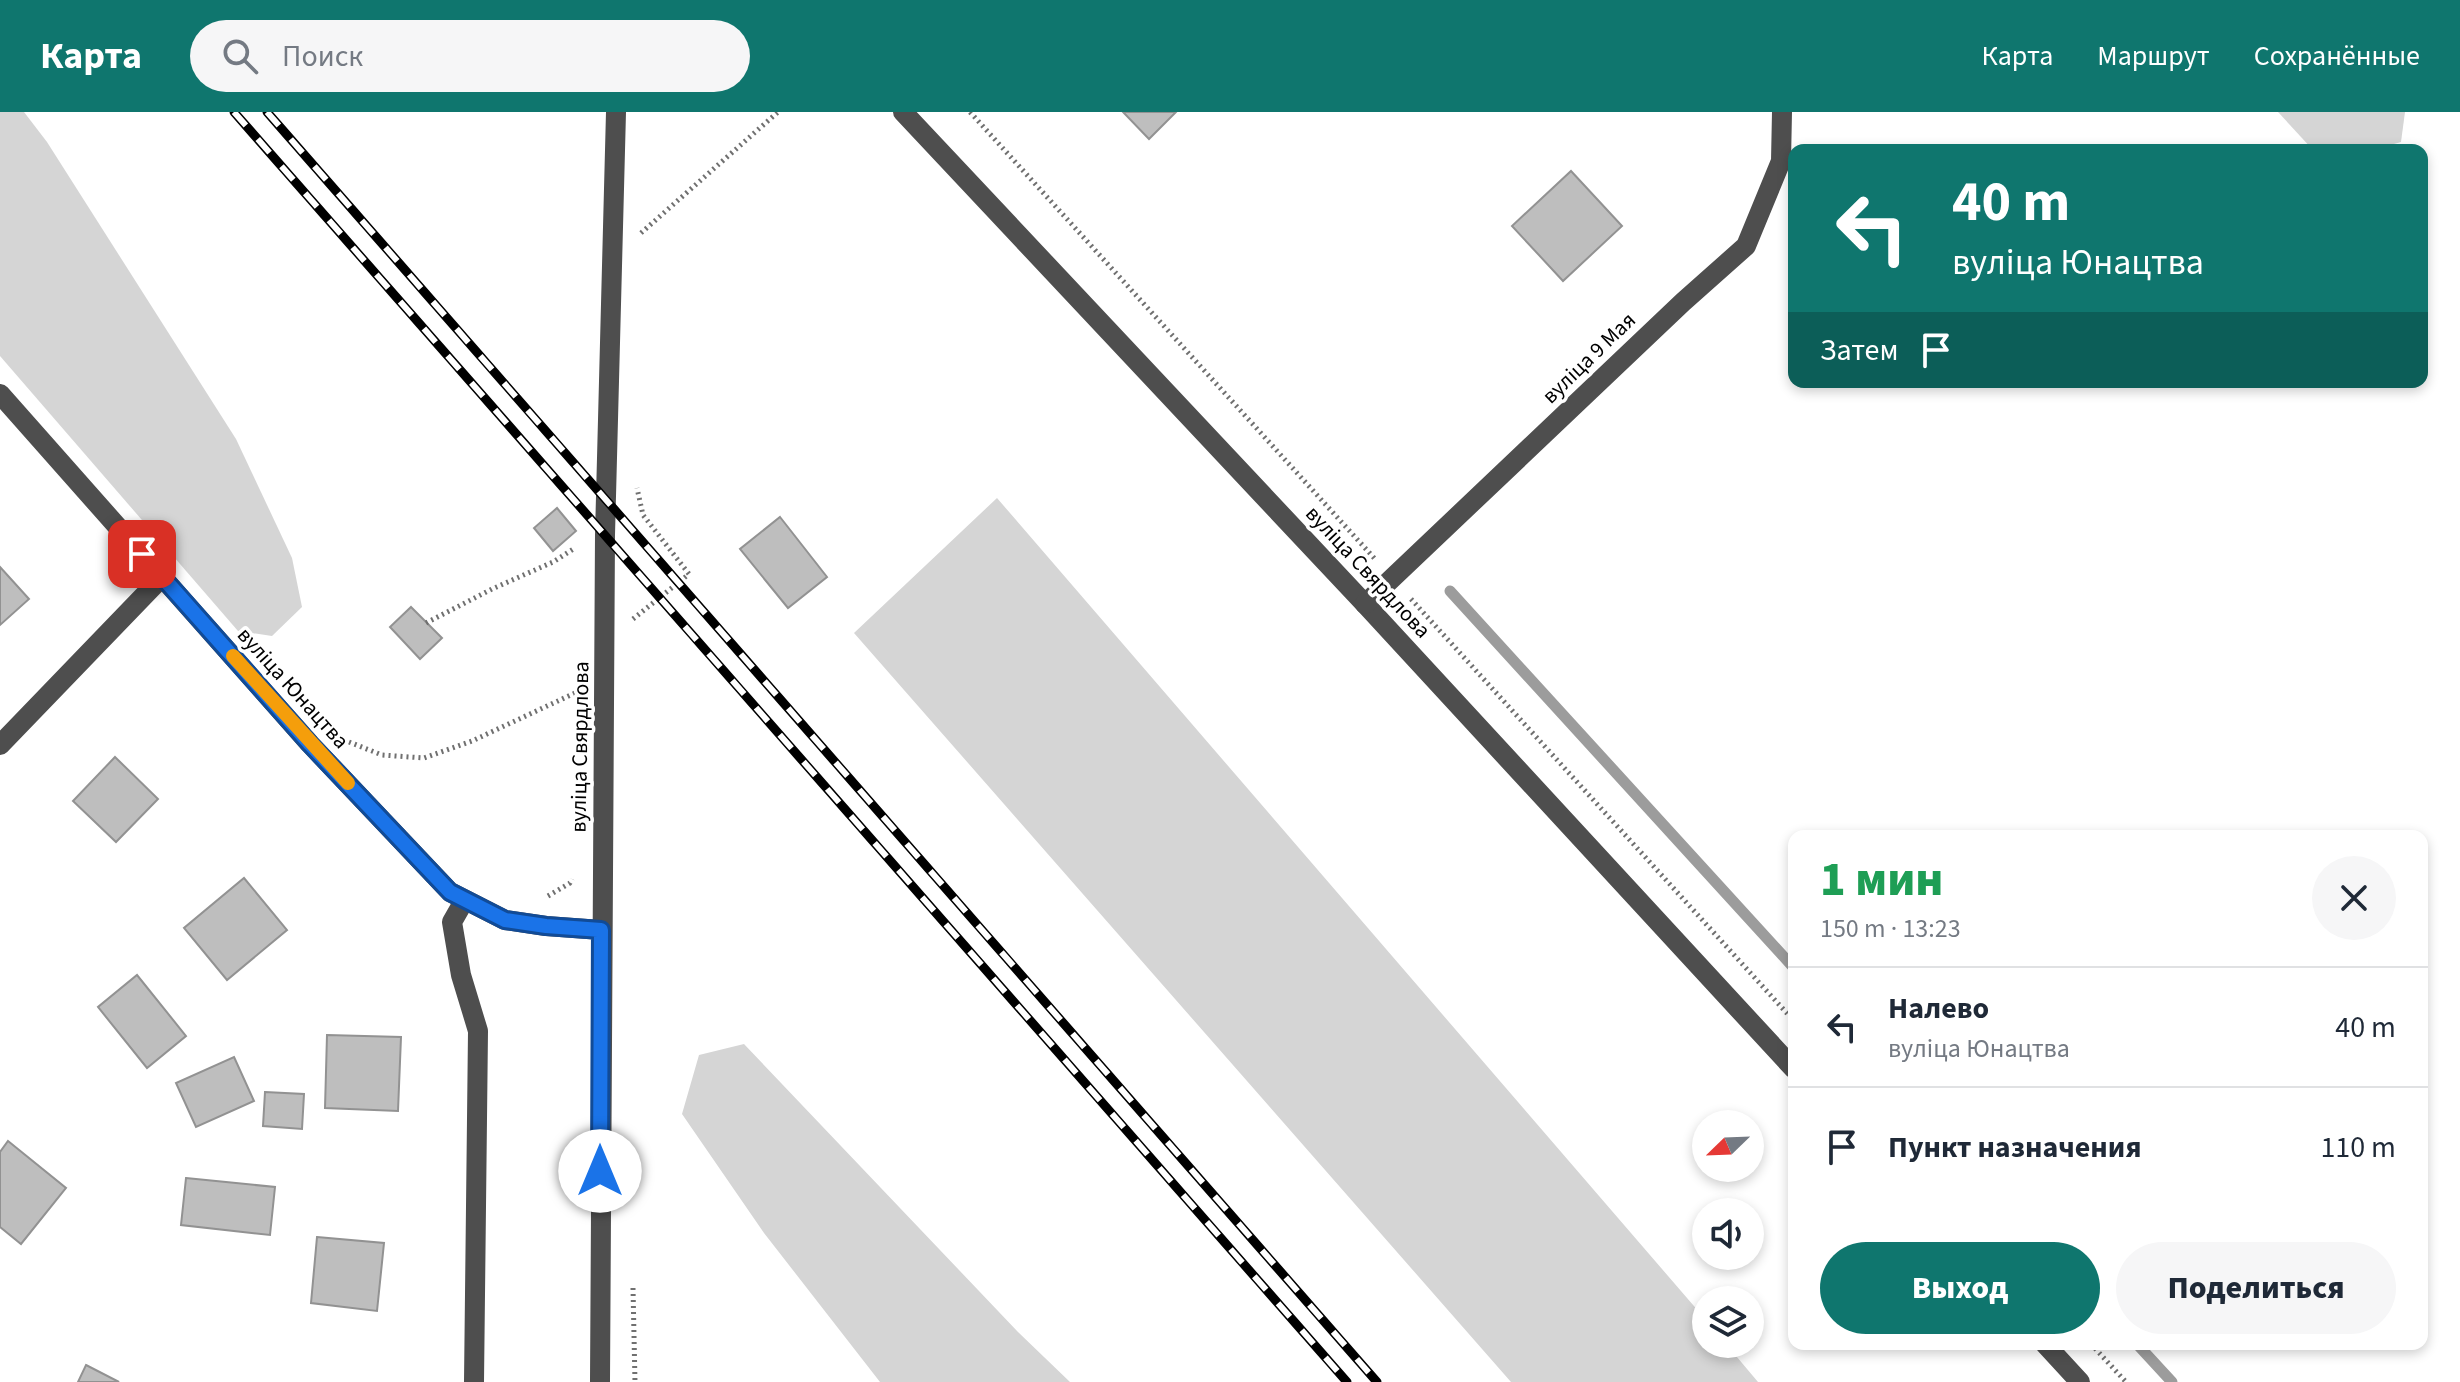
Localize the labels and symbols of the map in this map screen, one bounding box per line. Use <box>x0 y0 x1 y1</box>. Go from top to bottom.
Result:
street label: вуліца 9 Мая <box>1535 305 1643 411</box>
street label: вуліца Свярдлова <box>1298 498 1438 646</box>
pin <box>108 520 176 588</box>
street label: вуліца Юнацтва <box>230 620 356 756</box>
street label: вуліца Свярдлова <box>563 661 597 833</box>
north arrow <box>1692 1110 1764 1182</box>
position arrow <box>558 1129 642 1213</box>

